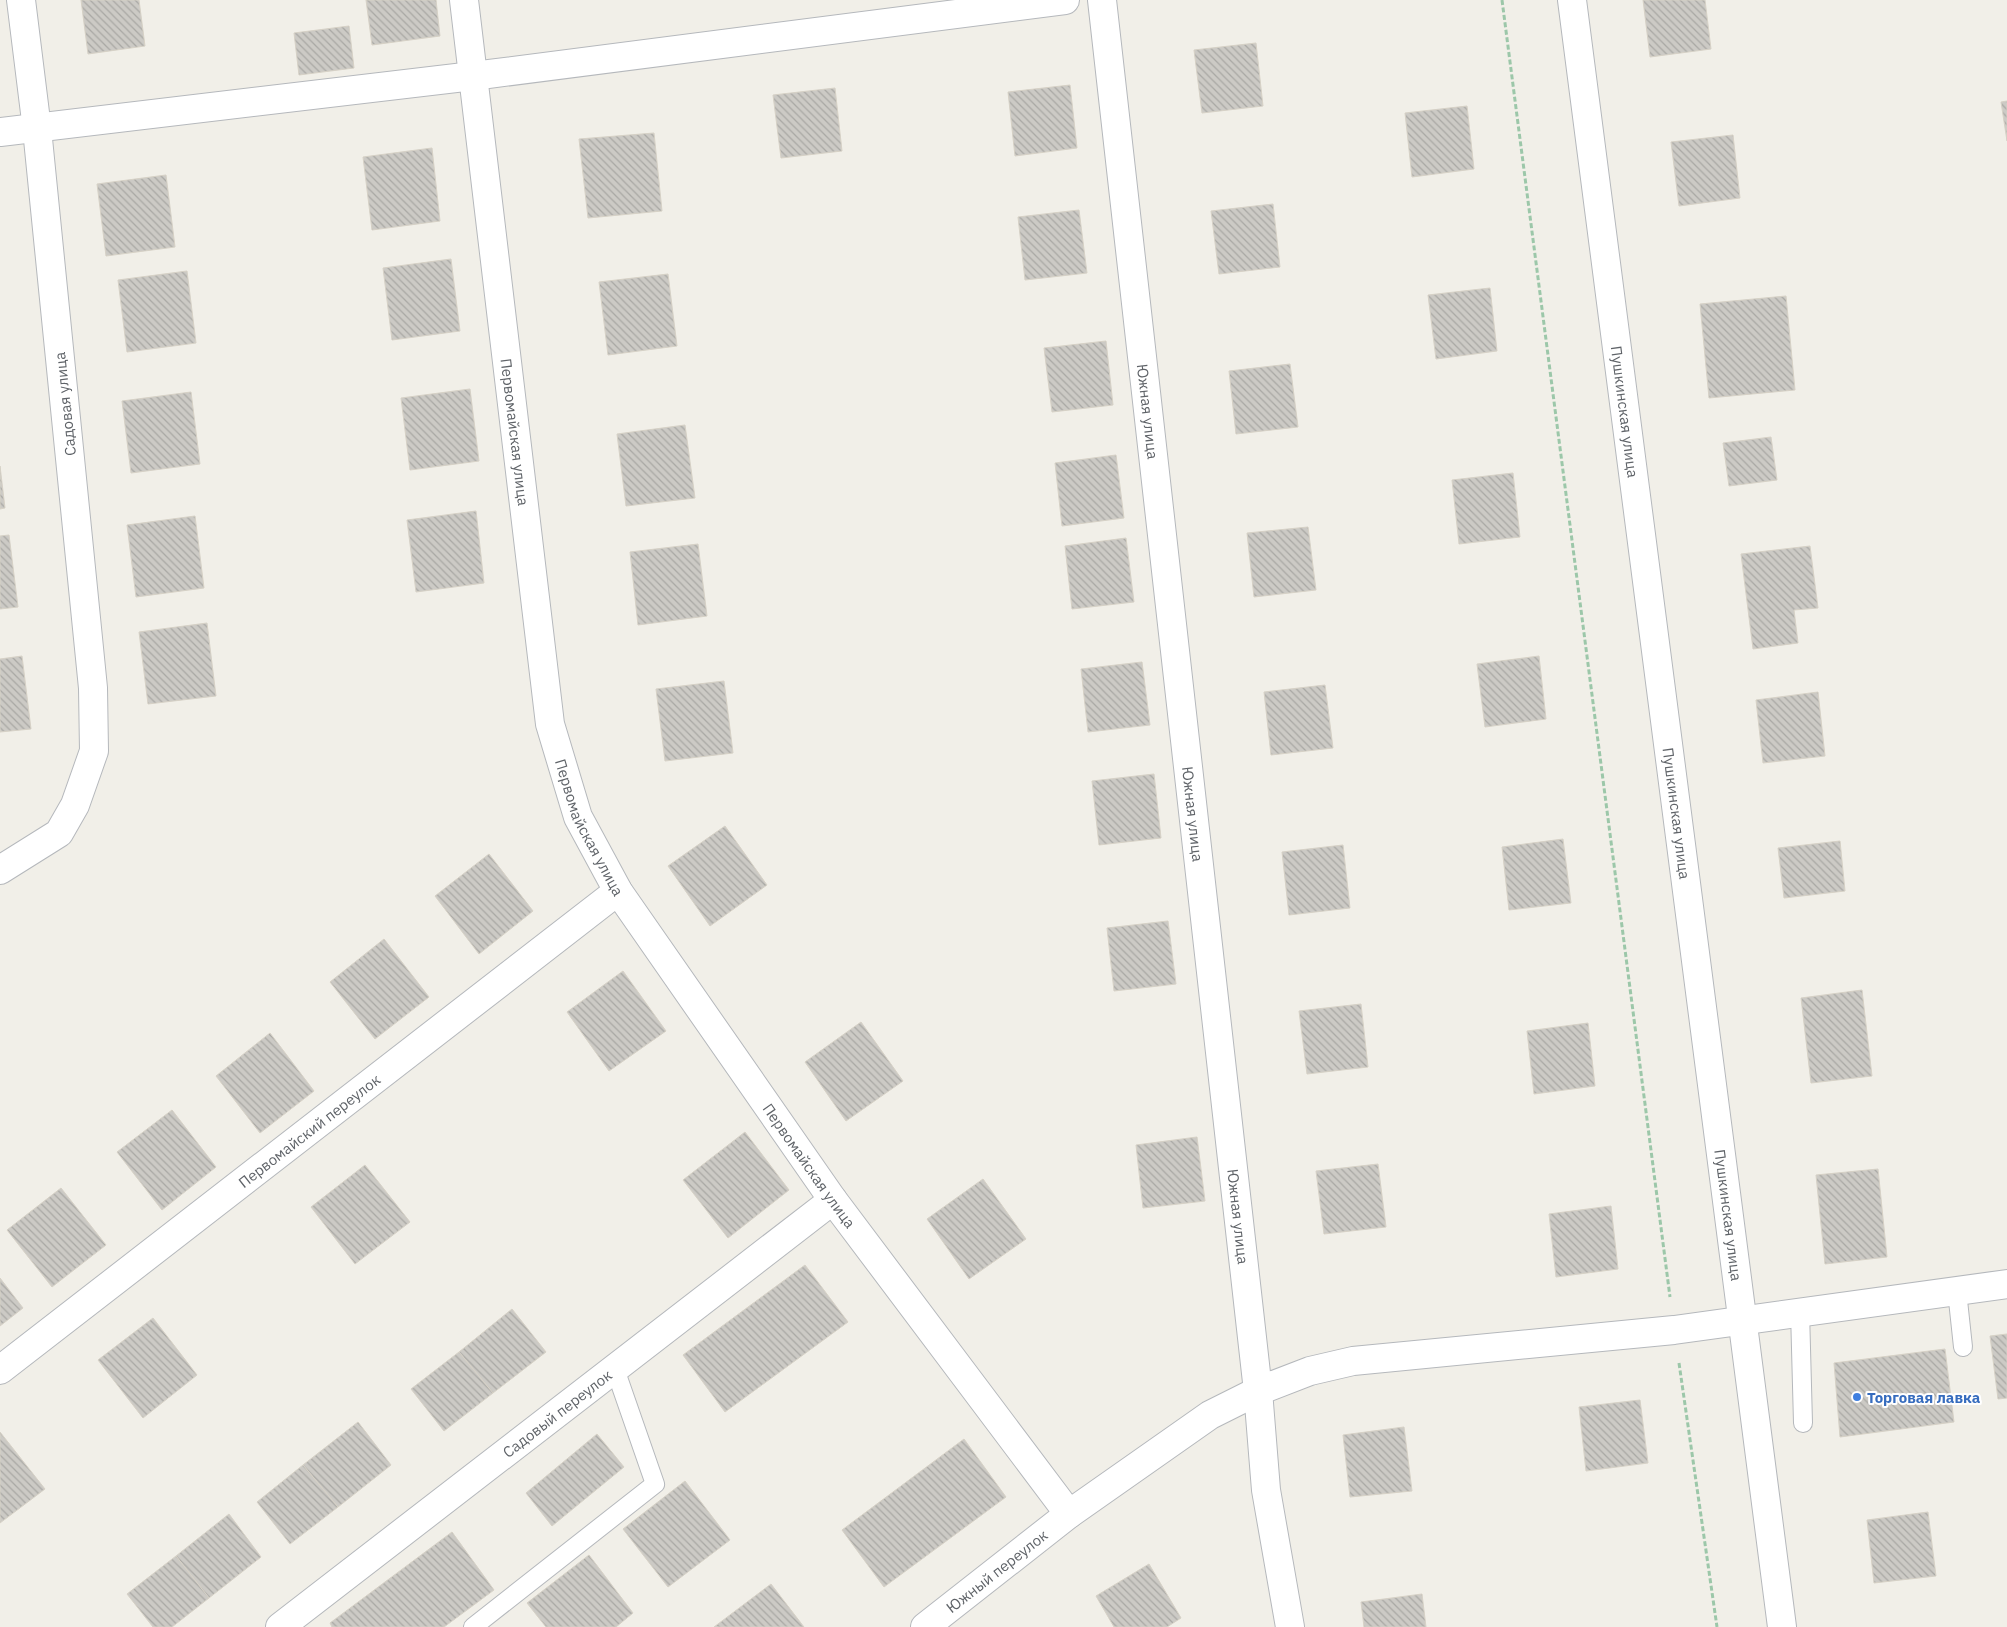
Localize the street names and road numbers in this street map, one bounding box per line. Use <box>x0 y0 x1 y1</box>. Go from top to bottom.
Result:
street label: Пушкинская улица <box>1607 345 1643 479</box>
street label: Садовая улица <box>50 351 80 457</box>
street label: Первомайская улица <box>497 357 533 507</box>
street label: Южная улица <box>1133 363 1163 460</box>
street label: Пушкинская улица <box>1659 746 1695 880</box>
street label: Первомайская улица <box>552 756 628 899</box>
street label: Южная улица <box>1178 765 1208 863</box>
street label: Первомайский переулок <box>234 1069 384 1191</box>
street label: Первомайская улица <box>759 1099 860 1232</box>
street label: Пушкинская улица <box>1711 1148 1747 1282</box>
street label: Южная улица <box>1224 1168 1253 1265</box>
street label: Садовый переулок <box>499 1365 615 1461</box>
street label: Южный переулок <box>942 1525 1051 1617</box>

